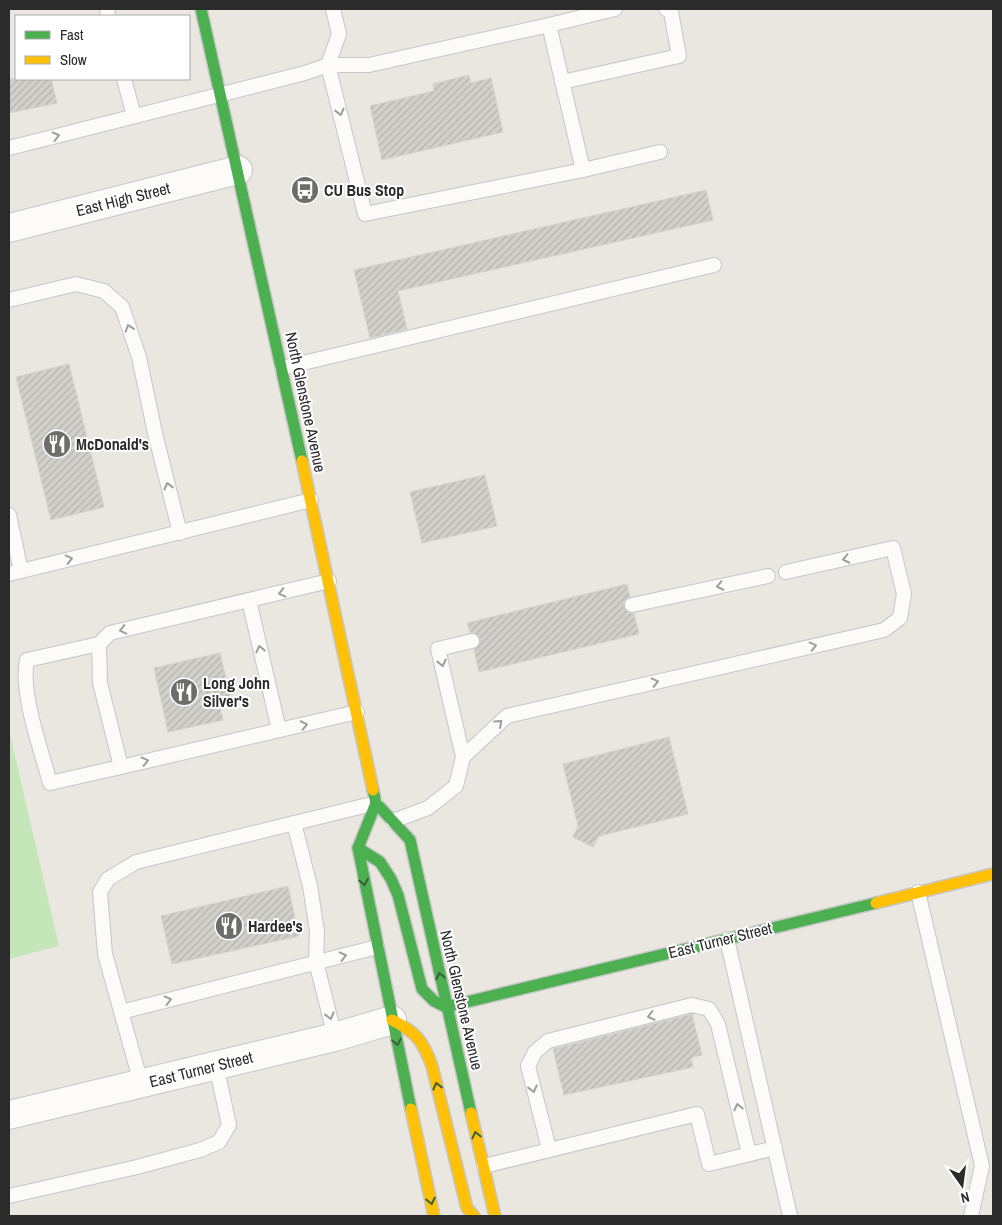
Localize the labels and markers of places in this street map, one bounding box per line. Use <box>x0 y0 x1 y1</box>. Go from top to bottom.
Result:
bus stop icon: CU Bus Stop <box>290 175 320 205</box>
place label: CU Bus Stop <box>324 179 404 201</box>
restaurant icon: McDonald's <box>42 429 72 459</box>
place label: McDonald's <box>76 433 149 455</box>
place label: Long John Silver's <box>203 672 270 712</box>
restaurant icon: Long John Silver's <box>169 677 199 707</box>
restaurant icon: Hardee's <box>214 911 244 941</box>
place label: Hardee's <box>248 915 303 937</box>

